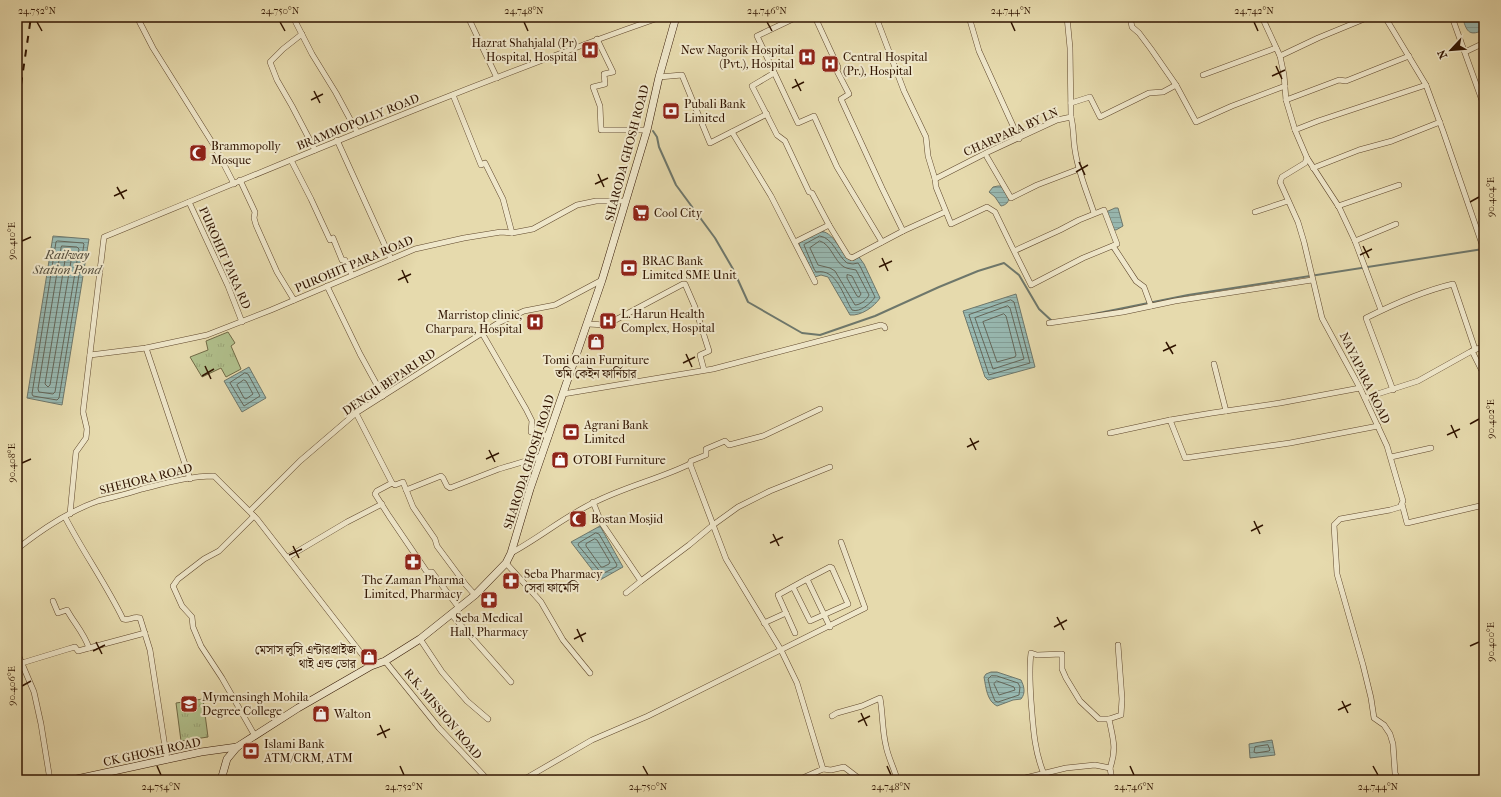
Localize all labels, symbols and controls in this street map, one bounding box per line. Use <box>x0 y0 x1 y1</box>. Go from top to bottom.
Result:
text: 24.752°N <box>18 5 57 17</box>
text: 24.750°N <box>261 5 300 17</box>
text: 24.748°N <box>504 5 544 17</box>
text: 24.746°N <box>747 5 787 17</box>
text: 24.744°N <box>991 5 1032 17</box>
text: 24.742°N <box>1234 5 1274 17</box>
north arrow <box>1431 30 1471 70</box>
place label: Hazrat Shahjalal (Pr) Hospital, Hospital <box>471 36 578 64</box>
hospital icon: Hazrat Shahjalal (Pr) Hospital, Hospital <box>580 40 600 60</box>
place label: New Nagorik Hospital (Pvt.), Hospital <box>681 43 795 71</box>
hospital icon: New Nagorik Hospital (Pvt.), Hospital <box>797 47 817 67</box>
text: N <box>1435 47 1450 61</box>
place label: Central Hospital (Pr.), Hospital <box>843 50 928 78</box>
hospital icon: Central Hospital (Pr.), Hospital <box>820 54 840 74</box>
street label: SHARODA GHOSH ROAD <box>602 83 652 223</box>
street label: BRAMMOPOLLY ROAD <box>295 91 421 153</box>
place label: Pubali Bank Limited <box>684 97 747 125</box>
bank icon: Pubali Bank Limited <box>661 101 681 121</box>
street label: CHARPARA BY LN <box>961 105 1061 159</box>
place label: Brammopolly Mosque <box>211 139 281 167</box>
mosque icon: Brammopolly Mosque <box>188 143 208 163</box>
text: 90.404°E <box>1485 177 1497 217</box>
supermarket icon: Cool City <box>631 203 651 223</box>
street label: PUROHIT PARA RD <box>196 205 254 311</box>
place label: Cool City <box>654 206 703 220</box>
text: 90.410°E <box>6 222 18 260</box>
street label: PUROHIT PARA ROAD <box>293 233 415 295</box>
water label: Railway Station Pond <box>32 247 104 277</box>
place label: BRAC Bank Limited SME Unit <box>642 254 737 282</box>
bank icon: BRAC Bank Limited SME Unit <box>619 258 639 278</box>
place label: L. Harun Health Complex, Hospital <box>621 307 715 335</box>
place label: Marristop clinic, Charpara, Hospital <box>425 308 523 336</box>
hospital icon: L. Harun Health Complex, Hospital <box>598 311 618 331</box>
hospital icon: Marristop clinic, Charpara, Hospital <box>525 312 545 332</box>
street label: NAYAPARA ROAD <box>1337 330 1393 426</box>
shop icon: Tomi Cain Furniture তমি কেইন ফার্নিচার <box>586 332 606 352</box>
street label: DENGU BEPARI RD <box>340 346 438 418</box>
place label: Tomi Cain Furniture তমি কেইন ফার্নিচার <box>543 353 649 381</box>
street label: SHARODA GHOSH ROAD <box>501 393 557 531</box>
text: 90.402°E <box>1485 399 1497 439</box>
place label: Agrani Bank Limited <box>583 418 649 446</box>
bank icon: Agrani Bank Limited <box>561 422 581 442</box>
text: 90.408°E <box>6 443 18 483</box>
shop icon: OTOBI Furniture <box>550 450 570 470</box>
place label: OTOBI Furniture <box>573 453 666 467</box>
street label: SHEHORA ROAD <box>98 461 194 497</box>
mosque icon: Bostan Mosjid <box>568 509 588 529</box>
place label: Bostan Mosjid <box>591 512 664 526</box>
pharmacy icon: The Zaman Pharma Limited, Pharmacy <box>403 552 423 572</box>
place label: Seba Pharmacy সেবা ফার্মেসি <box>524 567 603 595</box>
pharmacy icon: Seba Pharmacy সেবা ফার্মেসি <box>501 571 521 591</box>
place label: The Zaman Pharma Limited, Pharmacy <box>362 573 465 601</box>
pharmacy icon: Seba Medical Hall, Pharmacy <box>479 590 499 610</box>
place label: Seba Medical Hall, Pharmacy <box>450 611 529 639</box>
text: 90.400°E <box>1485 622 1497 662</box>
place label: মেসাস লুসি এন্টারপ্রাইজ থাই এন্ড ডোর <box>255 642 357 671</box>
shop icon: মেসাস লুসি এন্টারপ্রাইজ থাই এন্ড ডোর <box>359 647 379 667</box>
text: 90.406°E <box>6 666 18 706</box>
street label: R.K. MISSION ROAD <box>401 666 485 762</box>
place label: Mymensingh Mohila Degree College <box>202 690 309 718</box>
school or university icon: Mymensingh Mohila Degree College <box>179 694 199 714</box>
shop icon: Walton <box>311 704 331 724</box>
place label: Walton <box>333 707 371 721</box>
street label: CK GHOSH ROAD <box>102 735 202 769</box>
place label: Islami Bank ATM/CRM, ATM <box>263 737 353 765</box>
bank icon: Islami Bank ATM/CRM, ATM <box>241 741 261 761</box>
text: 24.754°N <box>142 781 181 793</box>
text: 24.752°N <box>385 781 424 793</box>
text: 24.750°N <box>629 781 668 793</box>
text: 24.748°N <box>871 781 911 793</box>
text: 24.746°N <box>1114 781 1154 793</box>
text: 24.744°N <box>1358 781 1399 793</box>

